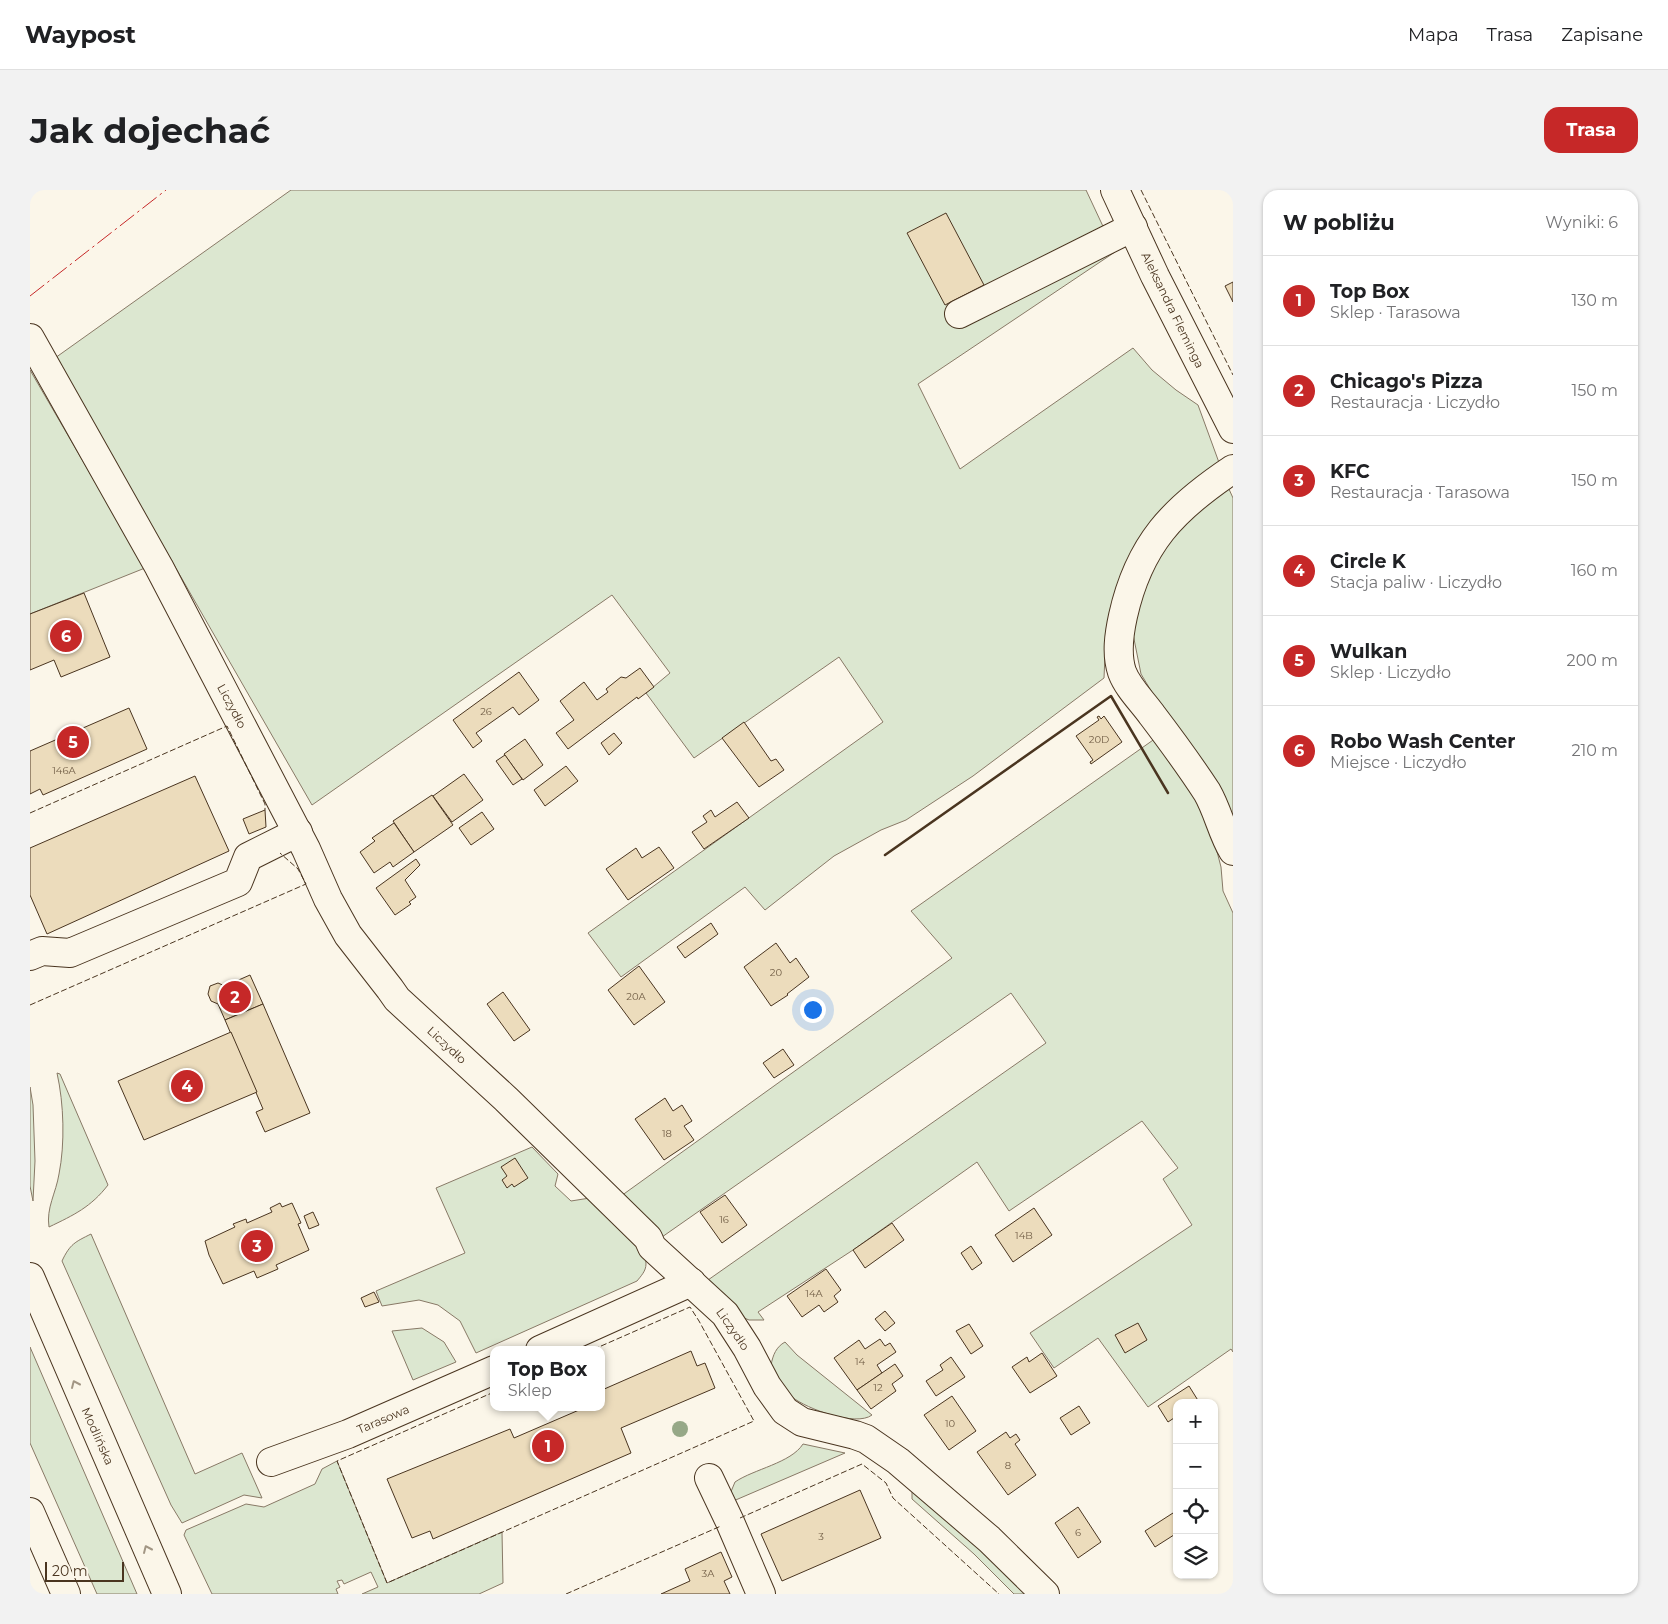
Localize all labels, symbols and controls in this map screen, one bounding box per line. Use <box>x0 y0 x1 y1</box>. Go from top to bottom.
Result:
text: Waypost <box>25 20 136 49</box>
text: Mapa <box>1408 24 1459 46</box>
text: Trasa <box>1487 24 1533 46</box>
text: Zapisane <box>1561 24 1643 46</box>
button: Trasa <box>1544 107 1638 153</box>
text: Jak dojechać <box>30 109 270 152</box>
text: W pobliżu <box>1283 210 1395 235</box>
text: Wyniki: 6 <box>1545 213 1618 232</box>
street label: Aleksandra Fleminga <box>1138 250 1208 370</box>
text: Top Box <box>1330 280 1410 303</box>
text: 1 <box>1296 291 1302 310</box>
text: 130 m <box>1571 291 1618 310</box>
text: Sklep · Tarasowa <box>1330 303 1461 322</box>
text: Chicago's Pizza <box>1330 370 1483 393</box>
text: 2 <box>1294 381 1304 400</box>
text: 150 m <box>1571 381 1618 400</box>
text: Restauracja · Liczydło <box>1330 393 1500 412</box>
text: KFC <box>1330 460 1370 483</box>
text: 3 <box>1294 471 1304 490</box>
text: 150 m <box>1571 471 1618 490</box>
text: Restauracja · Tarasowa <box>1330 483 1510 502</box>
text: Circle K <box>1330 550 1406 573</box>
text: 4 <box>1293 561 1305 580</box>
text: 160 m <box>1571 561 1618 580</box>
text: Stacja paliw · Liczydło <box>1330 573 1502 592</box>
pin: 6 <box>50 617 82 655</box>
text: Wulkan <box>1330 640 1407 663</box>
text: 5 <box>1294 651 1304 670</box>
text: 200 m <box>1567 651 1618 670</box>
text: Sklep · Liczydło <box>1330 663 1451 682</box>
street label: Liczydło <box>214 681 250 731</box>
house number: 26 <box>480 705 492 718</box>
pin: 5 <box>57 723 89 761</box>
text: Robo Wash Center <box>1330 730 1515 753</box>
house number: 20D <box>1089 733 1109 746</box>
text: 6 <box>1294 741 1304 760</box>
text: 210 m <box>1571 741 1618 760</box>
text: Miejsce · Liczydło <box>1330 753 1467 772</box>
house number: 146A <box>52 764 77 777</box>
house number: 20 <box>770 966 783 979</box>
pin: 2 <box>219 978 251 1016</box>
house number: 20A <box>626 990 647 1003</box>
your location <box>800 997 826 1023</box>
street label: Liczydło <box>424 1023 470 1067</box>
pin: 4 <box>171 1067 203 1105</box>
house number: 18 <box>662 1127 672 1140</box>
house number: 16 <box>719 1213 729 1226</box>
pin: 3 <box>241 1227 273 1265</box>
house number: 14B <box>1015 1229 1033 1242</box>
house number: 14A <box>805 1287 824 1300</box>
street label: Liczydło <box>713 1305 753 1353</box>
popup <box>490 1346 605 1411</box>
house number: 14 <box>855 1355 865 1368</box>
text: Top Box <box>508 1358 587 1381</box>
one-way arrow <box>70 1380 81 1389</box>
text: Sklep <box>508 1381 552 1400</box>
house number: 12 <box>873 1381 883 1394</box>
map controls <box>1173 1399 1218 1579</box>
button: + <box>1173 1399 1218 1444</box>
street label: Tarasowa <box>354 1401 412 1437</box>
street label: Modlińska <box>79 1405 117 1467</box>
house number: 10 <box>945 1417 955 1430</box>
pin: 1 <box>532 1427 564 1465</box>
button: − <box>1173 1444 1218 1489</box>
house number: 8 <box>1005 1459 1011 1472</box>
button: locate <box>1173 1489 1218 1534</box>
house number: 6 <box>1075 1526 1081 1539</box>
house number: 3 <box>818 1530 824 1543</box>
button: layers <box>1173 1534 1218 1579</box>
one-way arrow <box>143 1545 154 1554</box>
scale bar <box>45 1559 124 1582</box>
text: 20 m <box>52 1562 88 1580</box>
house number: 3A <box>702 1567 715 1580</box>

